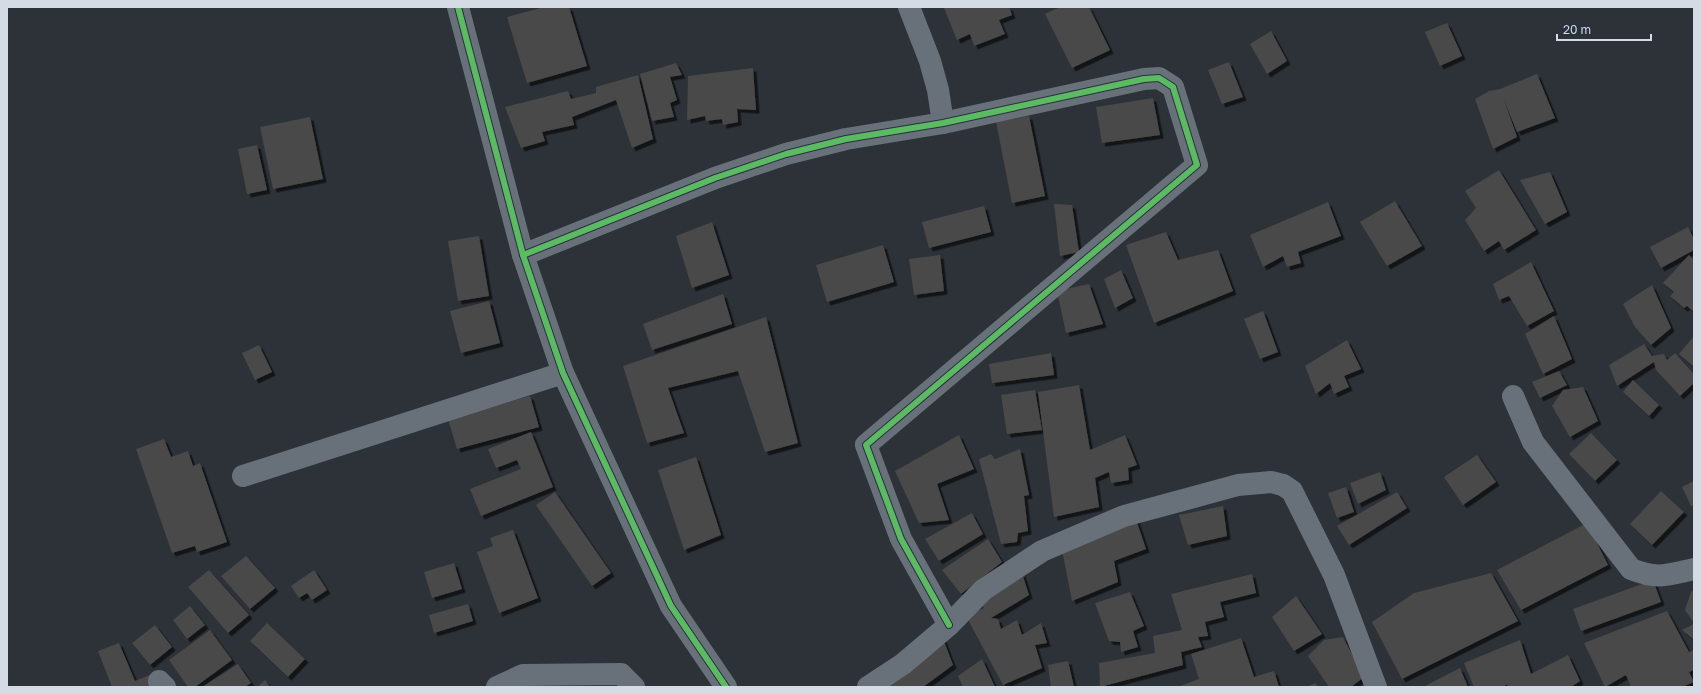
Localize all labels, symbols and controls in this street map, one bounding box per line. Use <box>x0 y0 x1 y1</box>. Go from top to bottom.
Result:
scale bar <box>1557 16 1651 42</box>
text: 20 m <box>1563 22 1591 37</box>

